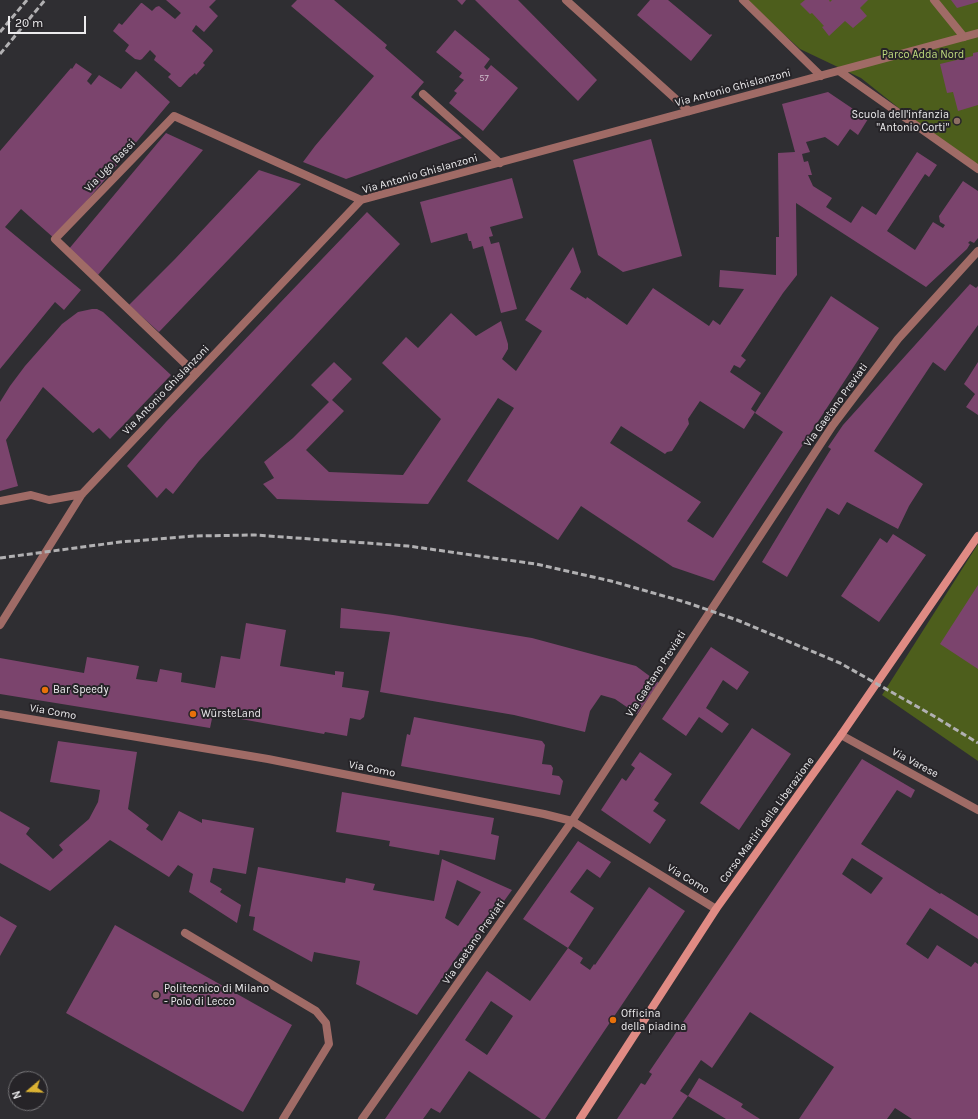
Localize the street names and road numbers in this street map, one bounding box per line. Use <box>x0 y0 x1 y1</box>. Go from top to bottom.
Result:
street label: Via Antonio Ghislanzoni <box>674 66 792 110</box>
street label: Via Ugo Bassi <box>82 137 138 195</box>
street label: Via Antonio Ghislanzoni <box>361 151 479 197</box>
street label: Via Antonio Ghislanzoni <box>120 342 212 438</box>
street label: Via Gaetano Previati <box>801 361 871 449</box>
street label: Via Gaetano Previati <box>623 628 689 720</box>
street label: Via Como <box>29 701 77 723</box>
street label: Via Varese <box>889 745 941 781</box>
street label: Corso Martiri della Liberazione <box>717 755 817 885</box>
street label: Via Como <box>348 758 396 780</box>
street label: Via Como <box>664 861 712 897</box>
street label: Via Gaetano Previati <box>440 897 508 987</box>

